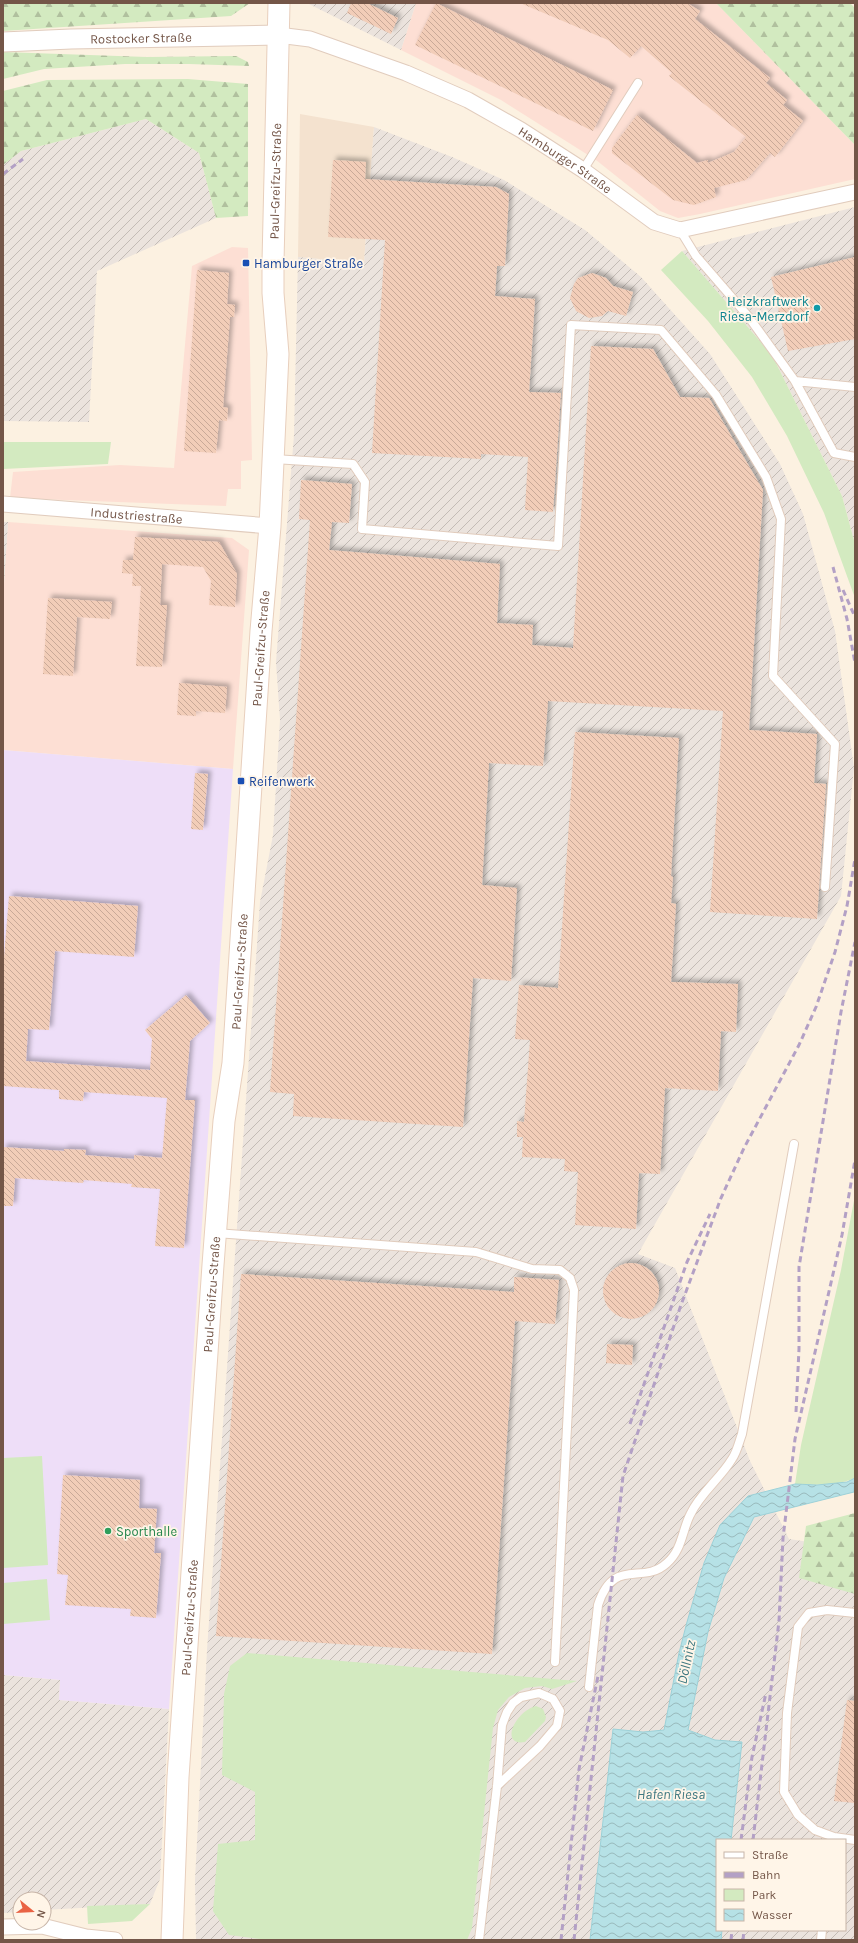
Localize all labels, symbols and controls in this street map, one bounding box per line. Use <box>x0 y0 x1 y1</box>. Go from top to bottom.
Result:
street label: Rostocker Straße <box>90 30 192 47</box>
street label: Paul-Greifzu-Straße <box>267 122 284 239</box>
street label: Hamburger Straße <box>516 123 615 197</box>
place label: Hamburger Straße <box>254 256 363 271</box>
marker: Hamburger Straße <box>241 258 251 268</box>
place label: Heizkraftwerk Riesa-Merzdorf <box>719 294 810 324</box>
marker: Heizkraftwerk Riesa-Merzdorf <box>812 303 822 313</box>
street label: Industriestraße <box>90 504 183 527</box>
street label: Paul-Greifzu-Straße <box>249 589 272 707</box>
place label: Reifenwerk <box>249 774 315 789</box>
marker: Reifenwerk <box>236 776 246 786</box>
street label: Paul-Greifzu-Straße <box>228 913 251 1030</box>
street label: Paul-Greifzu-Straße <box>200 1235 223 1353</box>
place label: Sporthalle <box>116 1524 177 1539</box>
marker: Sporthalle <box>103 1526 113 1536</box>
street label: Paul-Greifzu-Straße <box>178 1559 201 1676</box>
water label: Döllnitz <box>674 1639 699 1686</box>
water label: Hafen Riesa <box>637 1786 705 1803</box>
legend <box>716 1839 846 1931</box>
text: Straße <box>752 1848 788 1862</box>
text: Bahn <box>752 1868 781 1882</box>
text: Park <box>752 1888 777 1902</box>
north arrow <box>12 1891 52 1931</box>
text: N <box>34 1908 48 1920</box>
text: Wasser <box>752 1908 793 1922</box>

